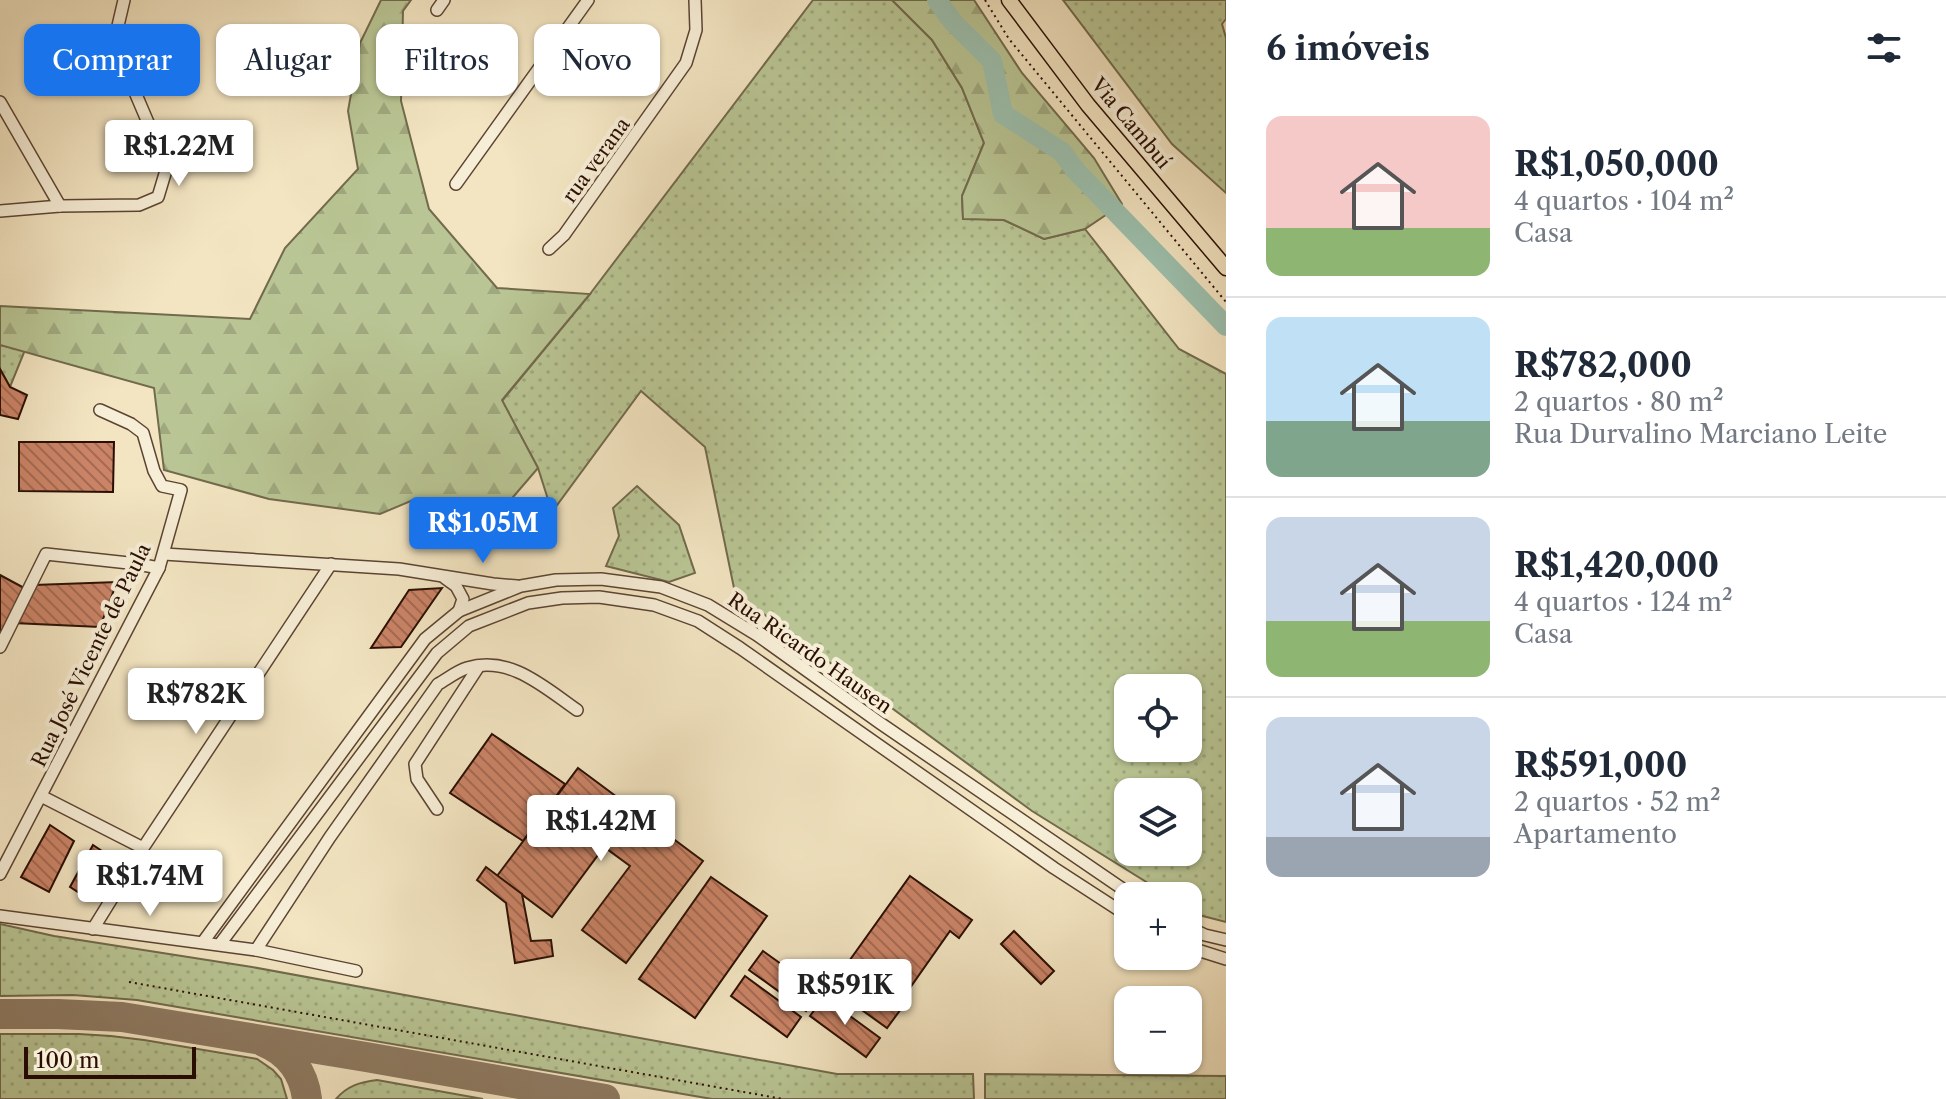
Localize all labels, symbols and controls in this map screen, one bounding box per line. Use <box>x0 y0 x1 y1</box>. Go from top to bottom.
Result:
chip: Comprar <box>24 24 200 96</box>
chip: Alugar <box>216 24 360 96</box>
chip: Filtros <box>376 24 518 96</box>
chip: Novo <box>534 24 660 96</box>
icon: filters <box>1862 26 1906 70</box>
text: 6 imóveis <box>1266 27 1430 69</box>
street label: Via Cambuí <box>1085 72 1176 173</box>
street label: rua verana <box>557 112 635 207</box>
pin: R$1.22M <box>105 120 253 188</box>
text: R$1.22M <box>123 130 235 162</box>
text: R$1,050,000 <box>1514 143 1719 185</box>
icon: home <box>1330 148 1426 244</box>
text: 4 quartos · 104 m² <box>1514 185 1734 217</box>
text: Casa <box>1514 217 1573 249</box>
text: R$782,000 <box>1514 344 1692 386</box>
icon: home <box>1330 349 1426 445</box>
text: 2 quartos · 80 m² <box>1514 386 1724 418</box>
text: Rua Durvalino Marciano Leite <box>1514 418 1887 450</box>
pin: R$1.05M <box>409 497 557 565</box>
text: R$1.05M <box>427 507 539 539</box>
street label: Rua José Vicente de Paula <box>26 539 156 771</box>
text: R$1,420,000 <box>1514 544 1719 586</box>
icon: home <box>1330 549 1426 645</box>
text: 4 quartos · 124 m² <box>1514 586 1733 618</box>
street label: Rua Ricardo Hausen <box>723 587 897 719</box>
text: Casa <box>1514 618 1573 650</box>
pin: R$782K <box>131 668 261 736</box>
map controls <box>1114 674 1202 1074</box>
button: locate <box>1114 674 1202 762</box>
text: R$782K <box>146 678 246 710</box>
text: R$591,000 <box>1514 744 1687 786</box>
icon: home <box>1330 749 1426 845</box>
button: layers <box>1114 778 1202 866</box>
text: 2 quartos · 52 m² <box>1514 786 1721 818</box>
pin: R$1.42M <box>527 795 675 863</box>
text: R$1.42M <box>545 805 657 837</box>
text: Apartamento <box>1514 818 1677 850</box>
pin: R$1.74M <box>76 850 224 918</box>
text: R$1.74M <box>96 860 204 892</box>
button: + <box>1114 882 1202 970</box>
pin: R$591K <box>780 959 910 1027</box>
text: R$591K <box>797 969 893 1001</box>
button: − <box>1114 986 1202 1074</box>
scale bar <box>24 1043 196 1079</box>
text: 100 m <box>36 1047 99 1074</box>

